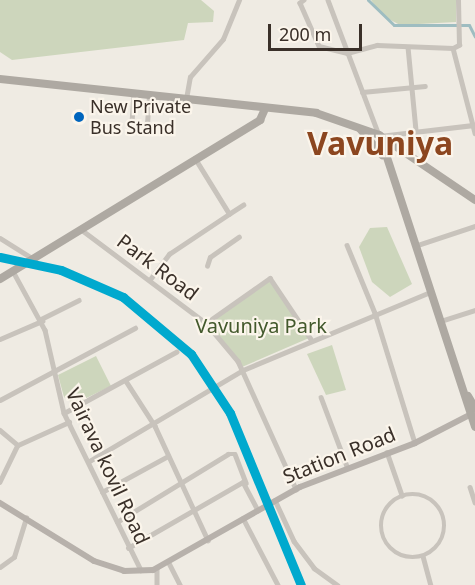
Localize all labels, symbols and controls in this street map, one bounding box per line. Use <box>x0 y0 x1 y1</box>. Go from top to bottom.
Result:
scale bar <box>271 12 366 50</box>
text: 200 m <box>279 22 331 46</box>
place label: New Private Bus Stand <box>90 96 191 138</box>
marker: New Private Bus Stand <box>73 111 85 123</box>
district label: Vavuniya <box>307 124 453 162</box>
street label: Park Road <box>113 229 203 305</box>
park label: Vavuniya Park <box>195 313 327 337</box>
street label: Vairava kovil Road <box>61 384 155 548</box>
street label: Station Road <box>279 421 399 489</box>

